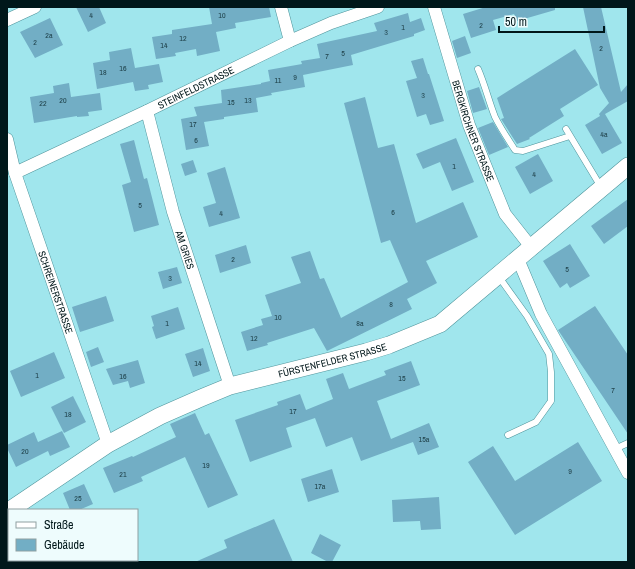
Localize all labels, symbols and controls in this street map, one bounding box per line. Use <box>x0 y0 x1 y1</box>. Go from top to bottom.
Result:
scale bar <box>499 8 604 34</box>
house number: 4 <box>89 10 93 20</box>
house number: 10 <box>218 10 226 20</box>
text: 50 m <box>505 14 527 30</box>
house number: 2 <box>479 20 483 30</box>
house number: 1 <box>401 22 405 32</box>
house number: 3 <box>384 27 388 37</box>
house number: 2a <box>45 30 53 40</box>
house number: 12 <box>179 33 187 43</box>
house number: 2 <box>33 37 37 47</box>
house number: 14 <box>160 40 168 50</box>
house number: 2 <box>599 43 603 53</box>
house number: 5 <box>341 48 345 58</box>
house number: 7 <box>325 51 329 61</box>
house number: 16 <box>119 63 127 73</box>
street label: STEINFELDSTRASSE <box>155 63 236 112</box>
house number: 18 <box>99 67 107 77</box>
house number: 9 <box>293 72 297 82</box>
house number: 11 <box>275 75 282 85</box>
street label: BERGKIRCHNER STRASSE <box>449 79 497 184</box>
house number: 3 <box>421 90 425 100</box>
house number: 20 <box>59 95 67 105</box>
house number: 13 <box>244 95 252 105</box>
house number: 15 <box>227 97 235 107</box>
house number: 22 <box>39 98 47 108</box>
house number: 17 <box>189 119 197 129</box>
house number: 4a <box>600 129 608 139</box>
house number: 6 <box>194 135 198 145</box>
house number: 1 <box>452 161 456 171</box>
house number: 4 <box>532 169 536 179</box>
house number: 5 <box>138 200 142 210</box>
house number: 6 <box>391 207 395 217</box>
house number: 4 <box>219 208 223 218</box>
street label: AM GRIES <box>172 228 197 271</box>
street label: SCHREINERSTRASSE <box>35 249 76 336</box>
house number: 2 <box>231 254 235 264</box>
house number: 5 <box>565 264 569 274</box>
house number: 3 <box>168 273 172 283</box>
house number: 8 <box>389 299 393 309</box>
house number: 10 <box>274 312 282 322</box>
house number: 1 <box>165 318 169 328</box>
house number: 8a <box>356 318 364 328</box>
house number: 12 <box>250 333 258 343</box>
street label: FÜRSTENFELDER STRASSE <box>277 340 388 381</box>
house number: 14 <box>194 358 202 368</box>
house number: 1 <box>35 370 39 380</box>
house number: 16 <box>119 371 127 381</box>
house number: 15 <box>398 373 406 383</box>
house number: 7 <box>611 385 615 395</box>
house number: 17 <box>289 406 297 416</box>
house number: 18 <box>64 409 72 419</box>
house number: 15a <box>419 434 430 444</box>
house number: 20 <box>21 446 29 456</box>
house number: 19 <box>202 460 210 470</box>
house number: 9 <box>568 466 572 476</box>
house number: 21 <box>119 469 127 479</box>
house number: 17a <box>315 481 326 491</box>
house number: 25 <box>74 493 82 503</box>
legend <box>8 509 138 561</box>
text: Straße <box>44 517 74 533</box>
text: Gebäude <box>44 537 85 553</box>

